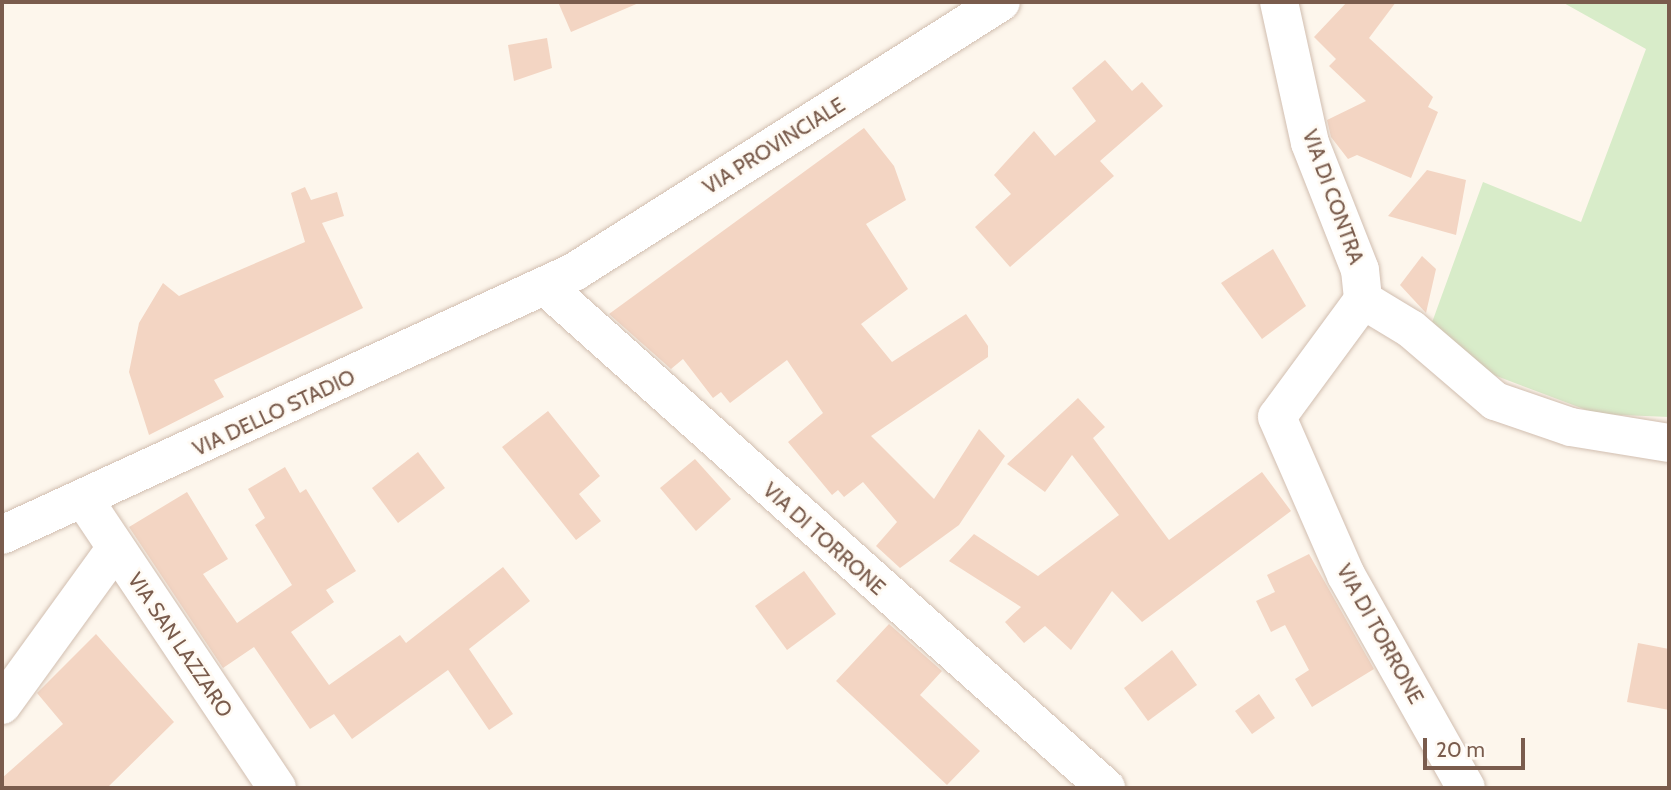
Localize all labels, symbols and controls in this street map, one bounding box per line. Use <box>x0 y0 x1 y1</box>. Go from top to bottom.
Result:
street label: VIA PROVINCIALE <box>698 92 850 200</box>
street label: VIA DI CONTRA <box>1297 126 1369 268</box>
street label: VIA DELLO STADIO <box>189 364 359 462</box>
street label: VIA DI TORRONE <box>758 477 890 601</box>
street label: VIA DI TORRONE <box>1331 560 1429 708</box>
street label: VIA SAN LAZZARO <box>122 568 238 722</box>
scale bar <box>1426 724 1528 768</box>
text: 20 m <box>1436 737 1485 762</box>

